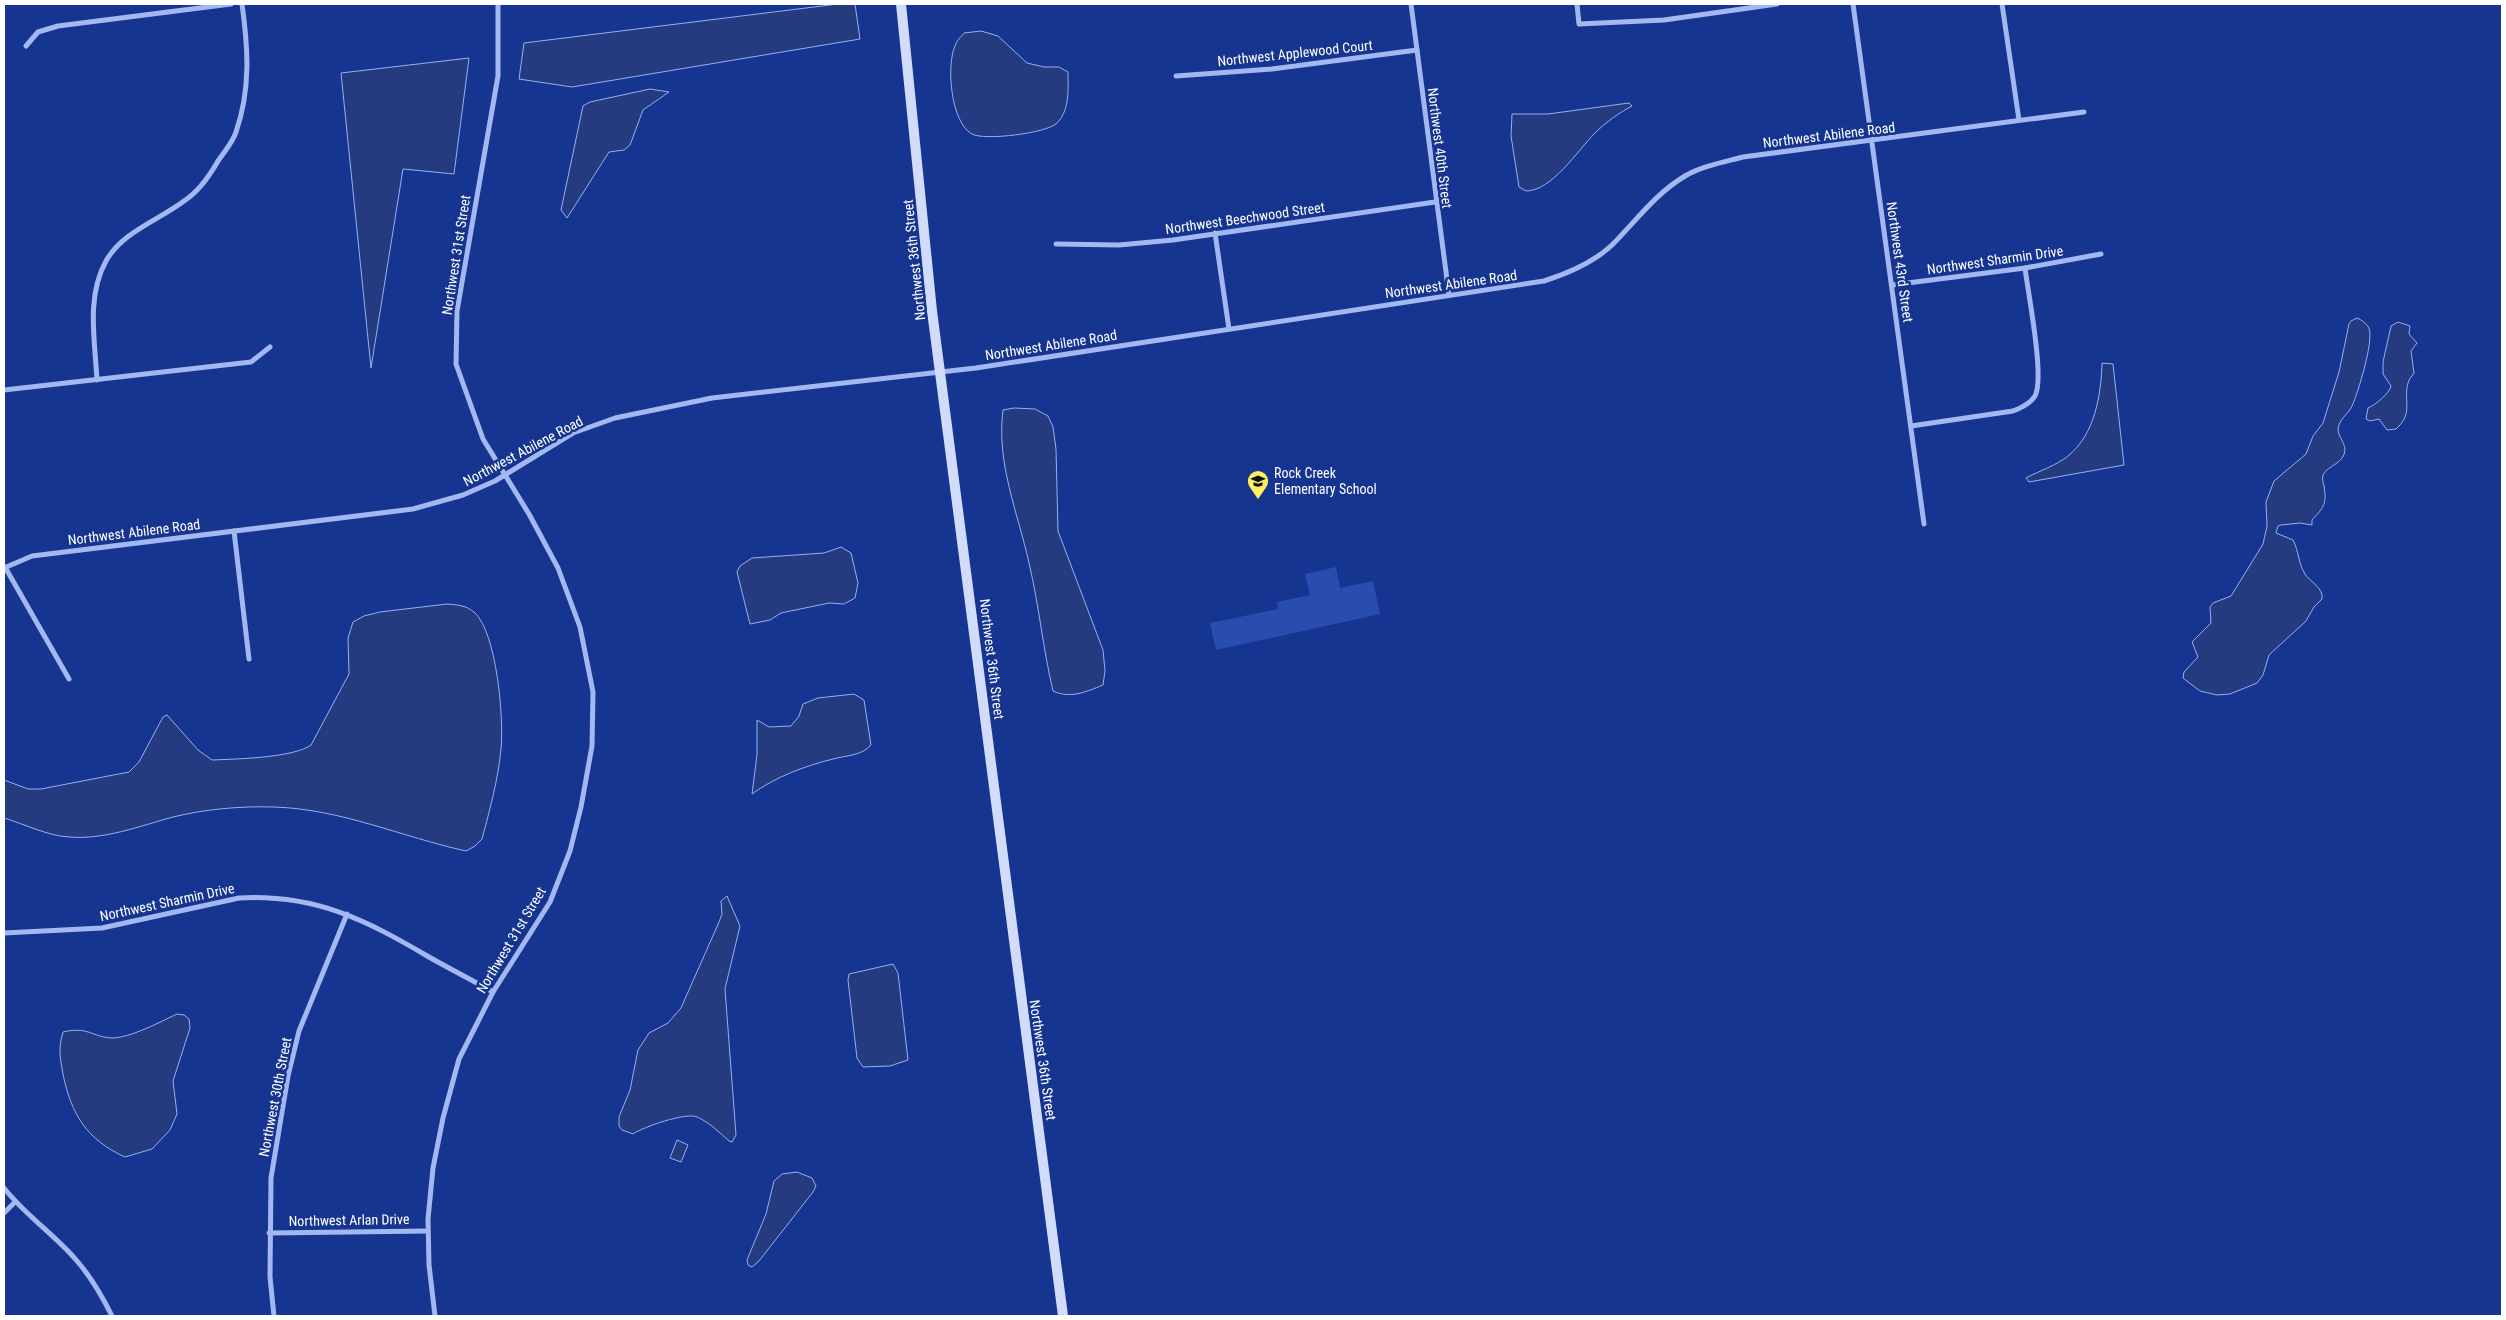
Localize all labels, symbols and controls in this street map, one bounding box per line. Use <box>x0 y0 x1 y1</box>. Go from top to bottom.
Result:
street label: Northwest Applewood Court <box>1217 37 1373 69</box>
street label: Northwest 40th Street <box>1425 87 1455 209</box>
street label: Northwest Abilene Road <box>1762 119 1896 151</box>
street label: Northwest 31st Street <box>439 194 473 316</box>
street label: Northwest 36th Street <box>900 199 928 321</box>
street label: Northwest Beechwood Street <box>1164 199 1326 237</box>
street label: Northwest 43rd Street <box>1884 201 1916 323</box>
street label: Northwest Sharmin Drive <box>1926 242 2065 277</box>
street label: Northwest Abilene Road <box>1384 267 1518 301</box>
street label: Northwest Abilene Road <box>984 327 1118 363</box>
street label: Northwest Abilene Road <box>460 413 586 489</box>
place label: Rock Creek Elementary School <box>1274 465 1377 497</box>
school or university icon: Rock Creek Elementary School <box>1246 469 1270 500</box>
street label: Northwest Abilene Road <box>67 516 201 548</box>
street label: Northwest 36th Street <box>977 598 1007 720</box>
street label: Northwest Sharmin Drive <box>98 880 236 924</box>
street label: Northwest 31st Street <box>473 884 549 996</box>
street label: Northwest 36th Street <box>1027 999 1059 1121</box>
street label: Northwest 30th Street <box>256 1036 294 1158</box>
street label: Northwest Arlan Drive <box>288 1211 410 1229</box>

